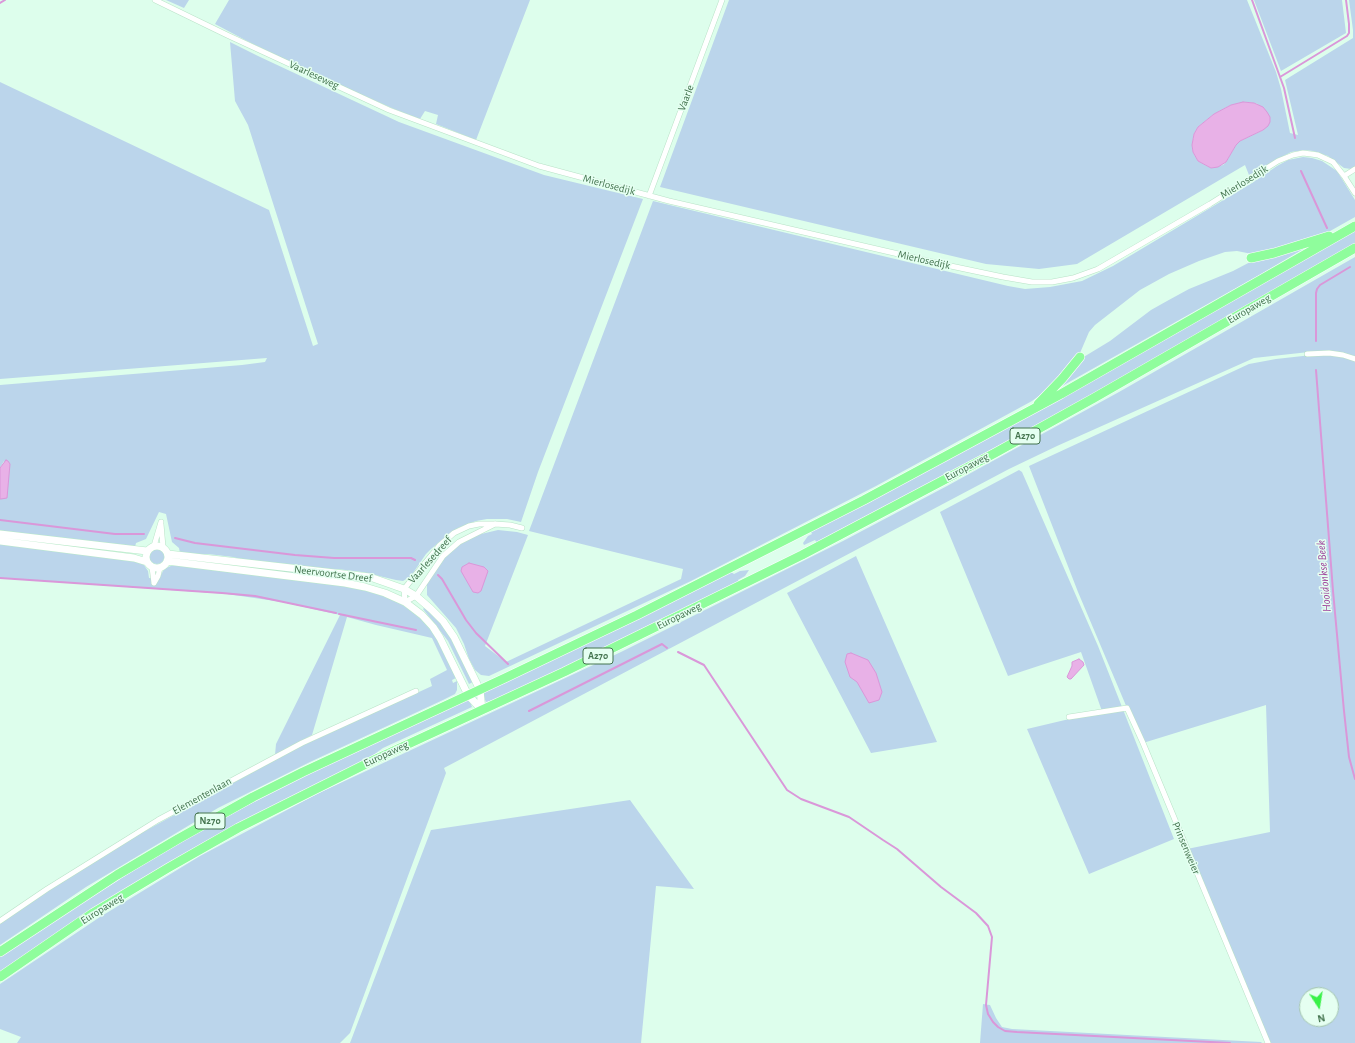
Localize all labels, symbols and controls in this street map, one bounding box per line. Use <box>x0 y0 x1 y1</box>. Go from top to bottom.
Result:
street label: Vaarleseweg <box>287 58 341 92</box>
street label: Vaarle <box>675 83 697 113</box>
street label: Mierlosedijk <box>1218 162 1270 202</box>
street label: Mierlosedijk <box>581 172 637 198</box>
street label: Mierlosedijk <box>896 248 952 272</box>
street label: Europaweg <box>1225 291 1273 327</box>
road number: A270 <box>1010 428 1040 444</box>
street label: Europaweg <box>943 450 991 484</box>
street label: Vaarlesedreef <box>405 534 455 586</box>
water label: Hooidonkse Beek <box>1314 539 1334 613</box>
street label: Neervoortse Dreef <box>293 563 373 585</box>
street label: Europaweg <box>655 600 703 632</box>
road number: A270 <box>583 648 613 664</box>
street label: Europaweg <box>362 738 410 770</box>
street label: Elementenlaan <box>170 774 234 818</box>
road number: N270 <box>195 813 225 829</box>
street label: Prinsenweier <box>1169 820 1203 876</box>
street label: Europaweg <box>78 891 126 927</box>
north arrow <box>1299 987 1339 1027</box>
text: N <box>1317 1012 1326 1024</box>

